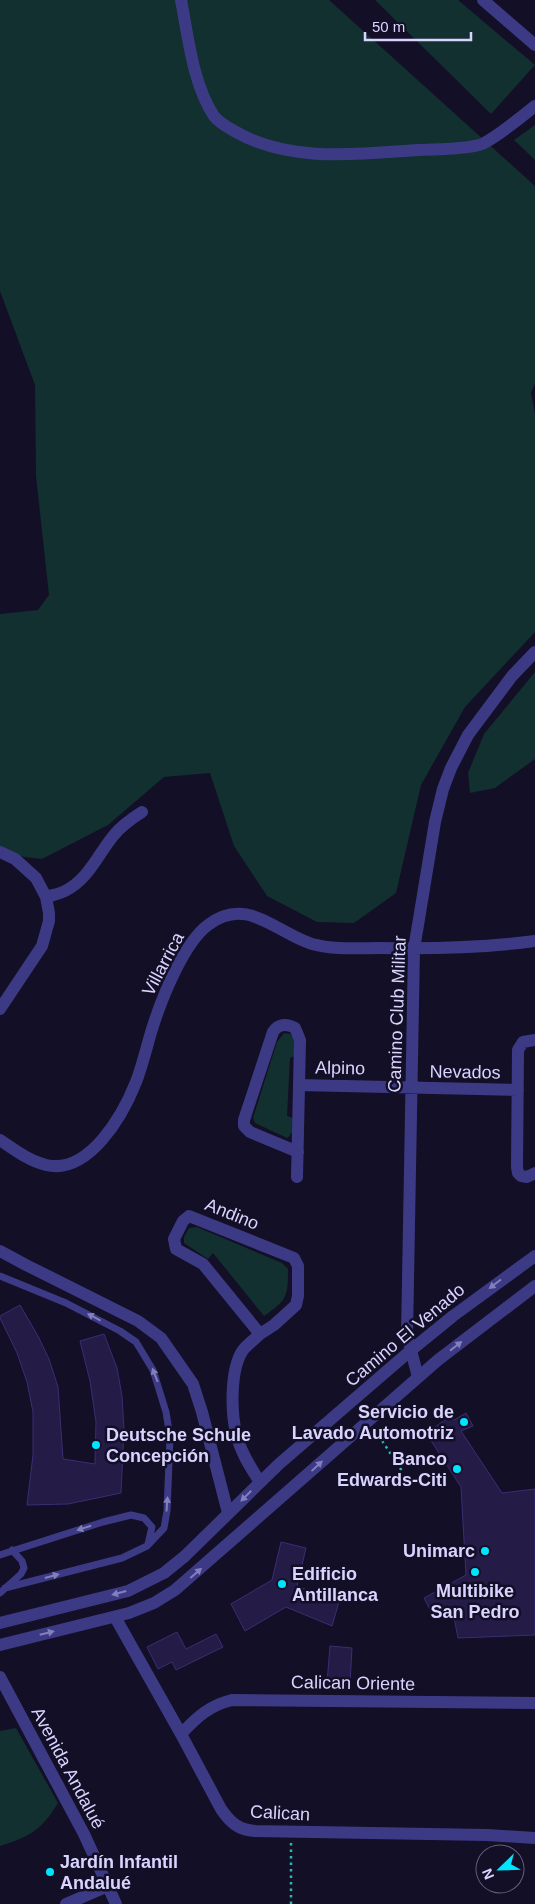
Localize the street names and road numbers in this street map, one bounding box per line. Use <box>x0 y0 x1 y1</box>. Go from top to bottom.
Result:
street label: Villarrica <box>138 928 188 999</box>
street label: Camino Club Militar <box>384 935 410 1093</box>
street label: Alpino <box>315 1058 365 1078</box>
street label: Nevados <box>429 1061 501 1083</box>
street label: Andino <box>202 1194 262 1234</box>
street label: Camino El Venado <box>341 1279 469 1391</box>
street label: Calican Oriente <box>291 1672 415 1694</box>
street label: Avenida Andalué <box>28 1704 108 1832</box>
street label: Calican <box>250 1801 310 1825</box>

